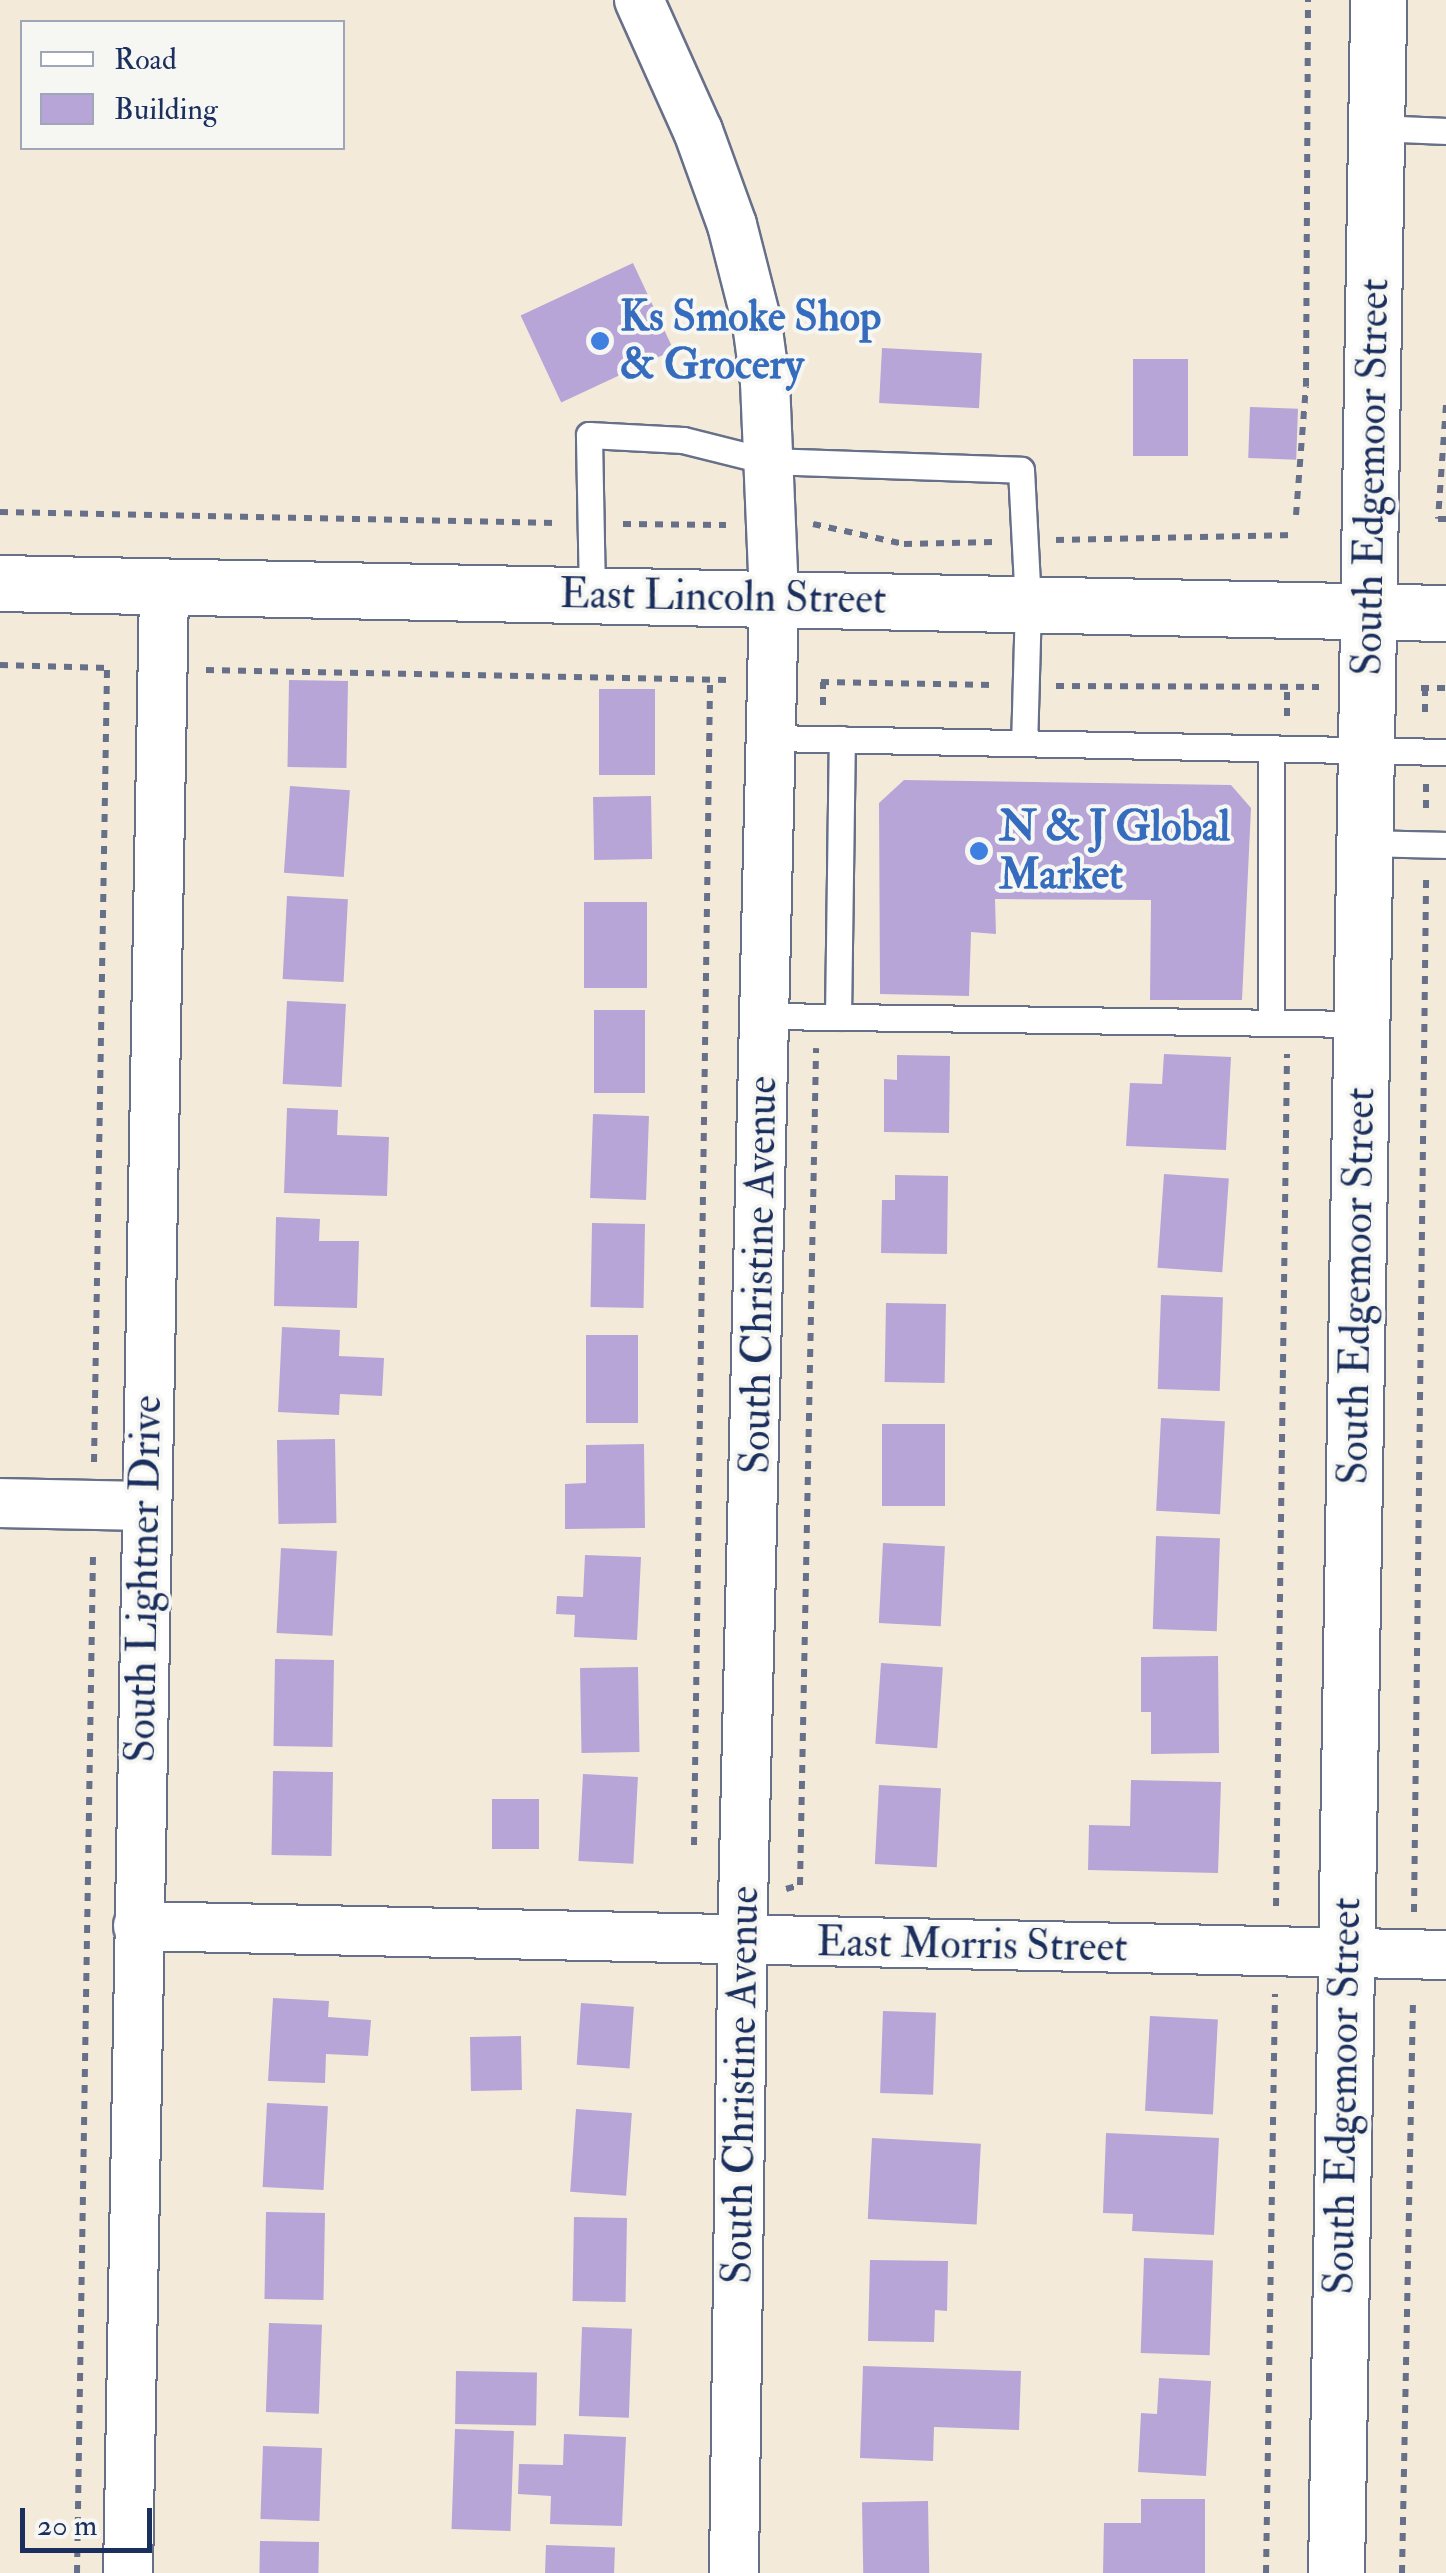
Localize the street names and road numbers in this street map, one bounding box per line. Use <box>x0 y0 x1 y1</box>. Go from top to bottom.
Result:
street label: South Edgemoor Street <box>1342 278 1400 676</box>
street label: East Lincoln Street <box>559 569 887 625</box>
street label: South Christine Avenue <box>730 1076 788 1474</box>
street label: South Edgemoor Street <box>1328 1087 1386 1485</box>
street label: South Lightner Drive <box>116 1395 172 1763</box>
street label: South Christine Avenue <box>712 1886 770 2284</box>
street label: South Edgemoor Street <box>1314 1897 1372 2295</box>
street label: East Morris Street <box>816 1917 1128 1973</box>

